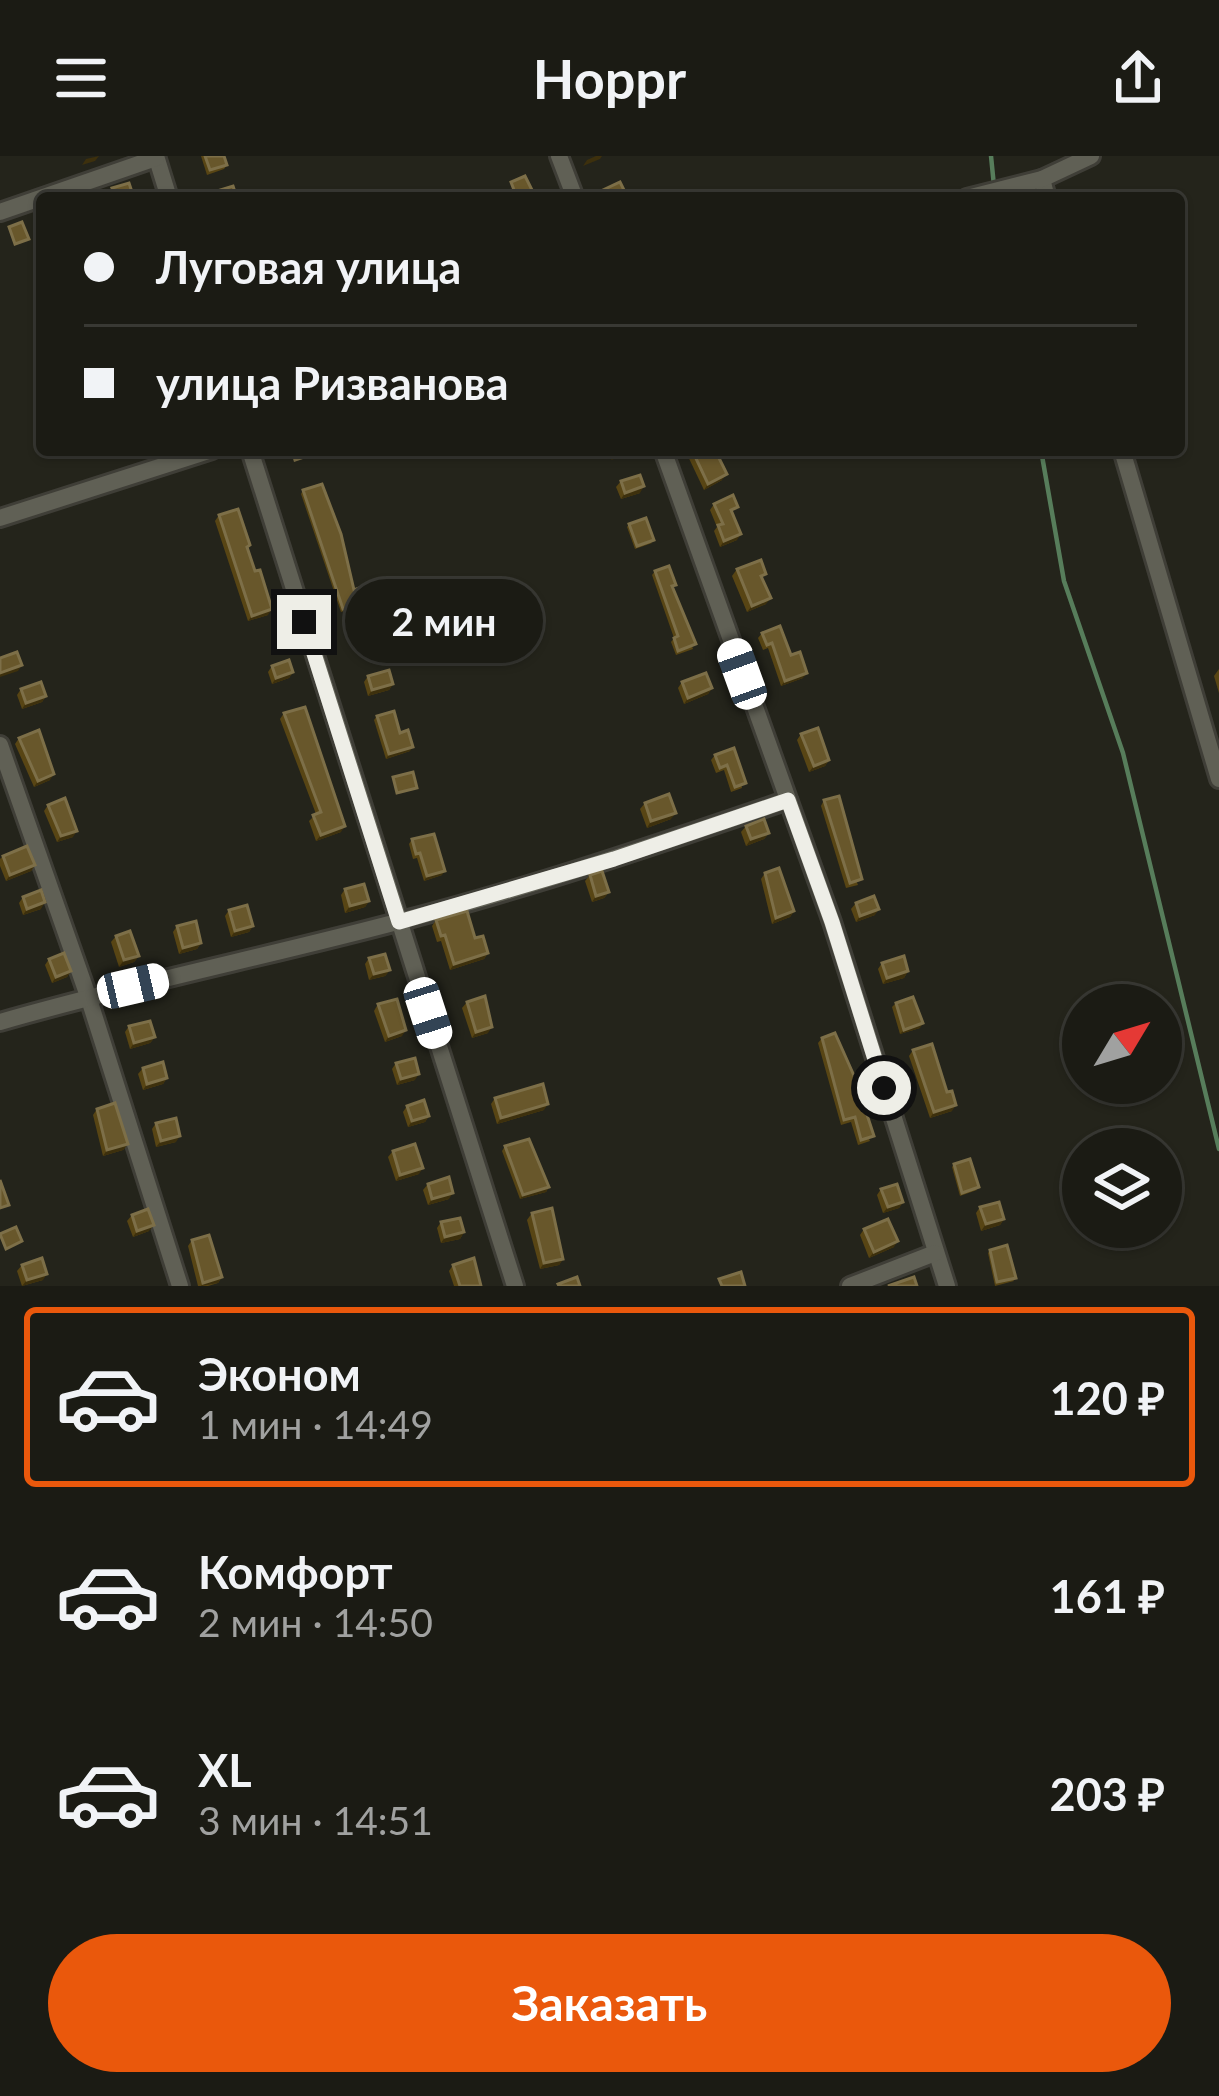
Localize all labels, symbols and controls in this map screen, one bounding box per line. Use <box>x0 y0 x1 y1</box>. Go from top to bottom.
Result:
icon: menu <box>48 45 114 111</box>
icon: share <box>1105 45 1171 111</box>
text: Hoppr <box>533 46 686 111</box>
text: Луговая улица <box>156 240 461 294</box>
text: улица Ризванова <box>156 356 509 410</box>
callout: 2 мин <box>346 580 544 664</box>
route end <box>277 595 331 649</box>
text: 2 мин <box>392 598 497 644</box>
car <box>713 634 771 714</box>
car <box>94 960 172 1012</box>
car <box>400 973 456 1053</box>
north arrow <box>1062 984 1182 1104</box>
map controls <box>1062 984 1182 1248</box>
route start <box>857 1061 911 1115</box>
button: layers <box>1062 1128 1182 1248</box>
icon: car <box>54 1343 162 1451</box>
text: Эконом <box>198 1347 361 1401</box>
text: 120 ₽ <box>1050 1371 1165 1425</box>
text: 1 мин · 14:49 <box>198 1401 433 1447</box>
icon: car <box>54 1541 162 1649</box>
text: Комфорт <box>198 1545 393 1599</box>
text: 161 ₽ <box>1050 1569 1165 1623</box>
text: 2 мин · 14:50 <box>198 1599 433 1645</box>
icon: car <box>54 1739 162 1847</box>
text: XL <box>198 1743 252 1797</box>
text: 203 ₽ <box>1050 1767 1165 1821</box>
text: 3 мин · 14:51 <box>198 1797 433 1843</box>
button: Заказать <box>48 1934 1171 2072</box>

